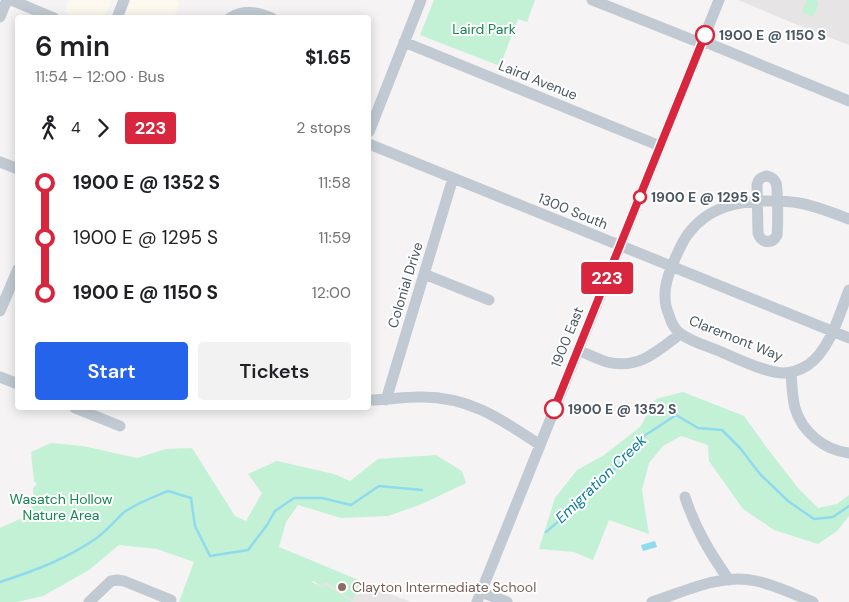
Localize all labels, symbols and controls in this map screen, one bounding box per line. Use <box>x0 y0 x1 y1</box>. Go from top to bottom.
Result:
park label: Laird Park <box>452 20 516 38</box>
marker: 1900 E @ 1150 S <box>695 25 715 45</box>
place label: 1900 E @ 1150 S <box>719 26 826 44</box>
text: 6 min <box>35 28 110 65</box>
text: $1.65 <box>305 45 351 70</box>
street label: Laird Avenue <box>496 56 580 104</box>
text: 11:54 – 12:00 · Bus <box>35 66 165 87</box>
icon: walk <box>35 114 63 142</box>
icon: forward <box>89 114 117 142</box>
text: 223 <box>135 116 166 140</box>
text: 4 <box>71 117 81 138</box>
text: 2 stops <box>296 117 351 138</box>
text: 1900 E @ 1352 S <box>73 170 220 195</box>
text: 11:58 <box>318 172 351 193</box>
place label: 1900 E @ 1295 S <box>651 188 760 206</box>
street label: 1300 South <box>536 189 610 233</box>
marker: 1900 E @ 1295 S <box>633 190 647 204</box>
text: 1900 E @ 1295 S <box>73 225 218 250</box>
text: 11:59 <box>318 227 351 248</box>
street label: Colonial Drive <box>383 240 427 330</box>
line badge: 223 <box>578 262 636 294</box>
text: 223 <box>591 266 623 290</box>
text: 1900 E @ 1150 S <box>73 280 218 305</box>
text: 12:00 <box>312 282 351 303</box>
street label: 1900 East <box>547 304 587 370</box>
street label: Claremont Way <box>686 311 786 365</box>
button: Start <box>35 342 188 400</box>
button: Tickets <box>198 342 351 400</box>
marker: 1900 E @ 1352 S <box>544 399 564 419</box>
place label: 1900 E @ 1352 S <box>568 400 676 418</box>
water label: Emigration Creek <box>551 430 651 528</box>
park label: Wasatch Hollow Nature Area <box>10 490 113 524</box>
place label: Clayton Intermediate School <box>352 578 536 596</box>
marker: Clayton Intermediate School <box>336 581 348 593</box>

